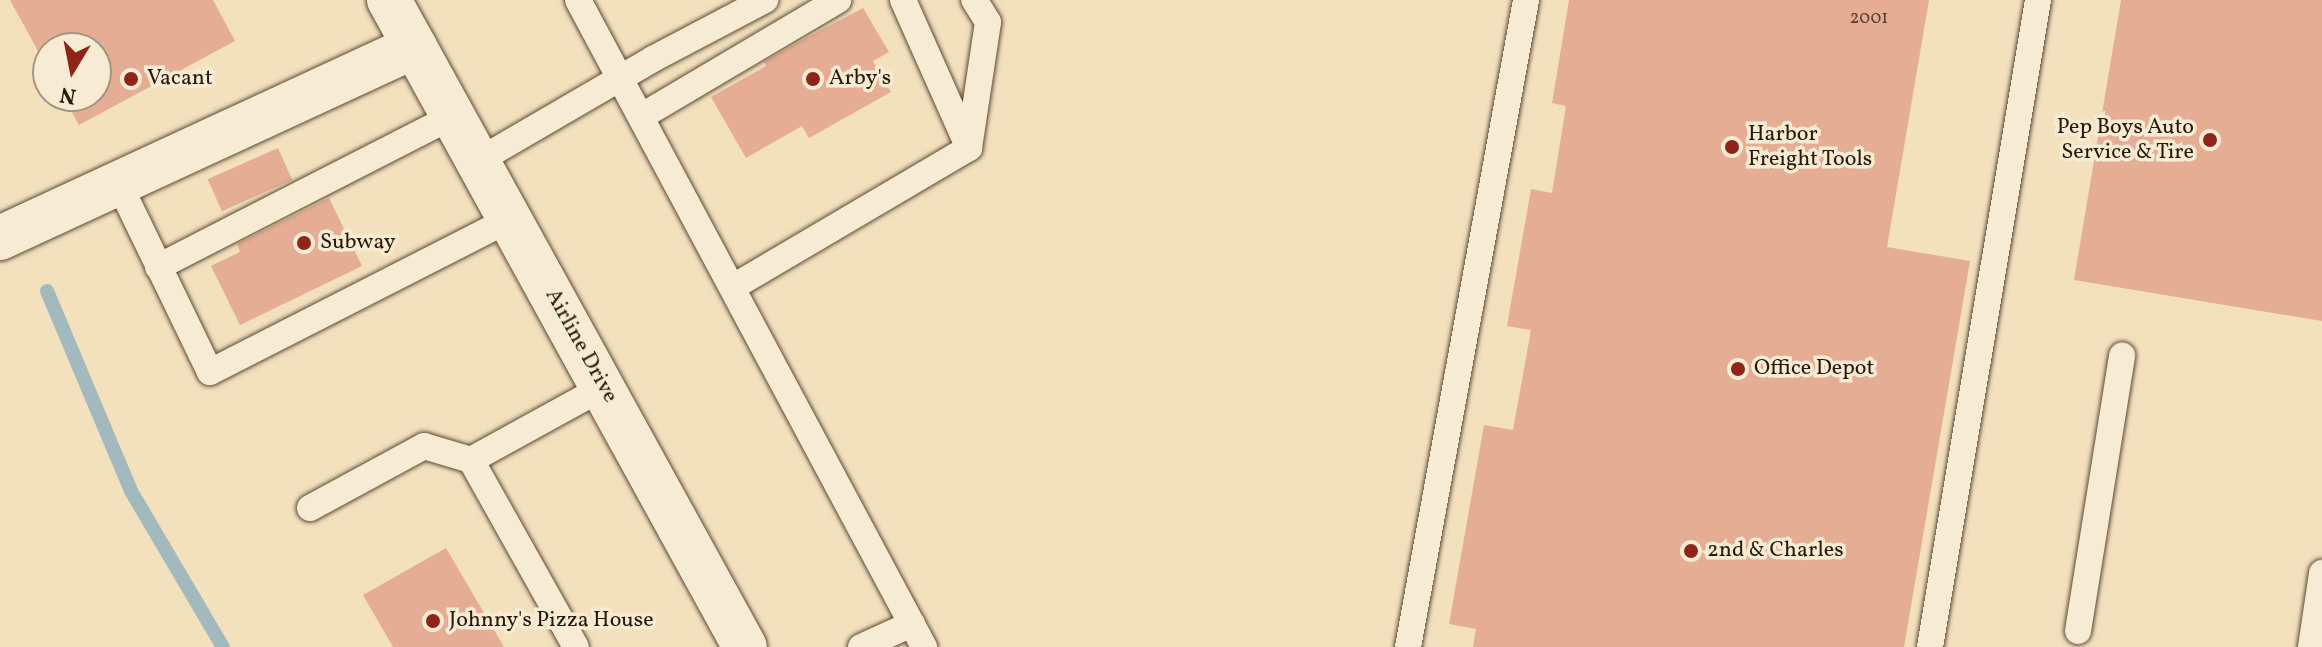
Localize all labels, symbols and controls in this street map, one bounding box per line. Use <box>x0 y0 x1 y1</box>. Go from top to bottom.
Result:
house number: 2001 <box>1850 8 1888 30</box>
north arrow <box>32 32 112 112</box>
place label: Vacant <box>147 66 213 92</box>
place label: Arby's <box>829 66 891 92</box>
marker: Vacant <box>122 70 140 88</box>
marker: Arby's <box>804 70 822 88</box>
text: N <box>58 78 79 111</box>
place label: Pep Boys Auto Service & Tire <box>2057 114 2194 166</box>
place label: Harbor Freight Tools <box>1748 121 1873 172</box>
marker: Pep Boys Auto Service & Tire <box>2201 131 2219 149</box>
marker: Harbor Freight Tools <box>1723 138 1741 156</box>
place label: Subway <box>320 230 396 256</box>
marker: Subway <box>295 234 313 252</box>
street label: Airline Drive <box>539 284 623 408</box>
place label: Office Depot <box>1754 356 1874 382</box>
marker: Office Depot <box>1729 360 1747 378</box>
place label: 2nd & Charles <box>1707 538 1844 564</box>
marker: 2nd & Charles <box>1682 542 1700 560</box>
place label: Johnny's Pizza House <box>449 608 654 634</box>
marker: Johnny's Pizza House <box>424 612 442 630</box>

